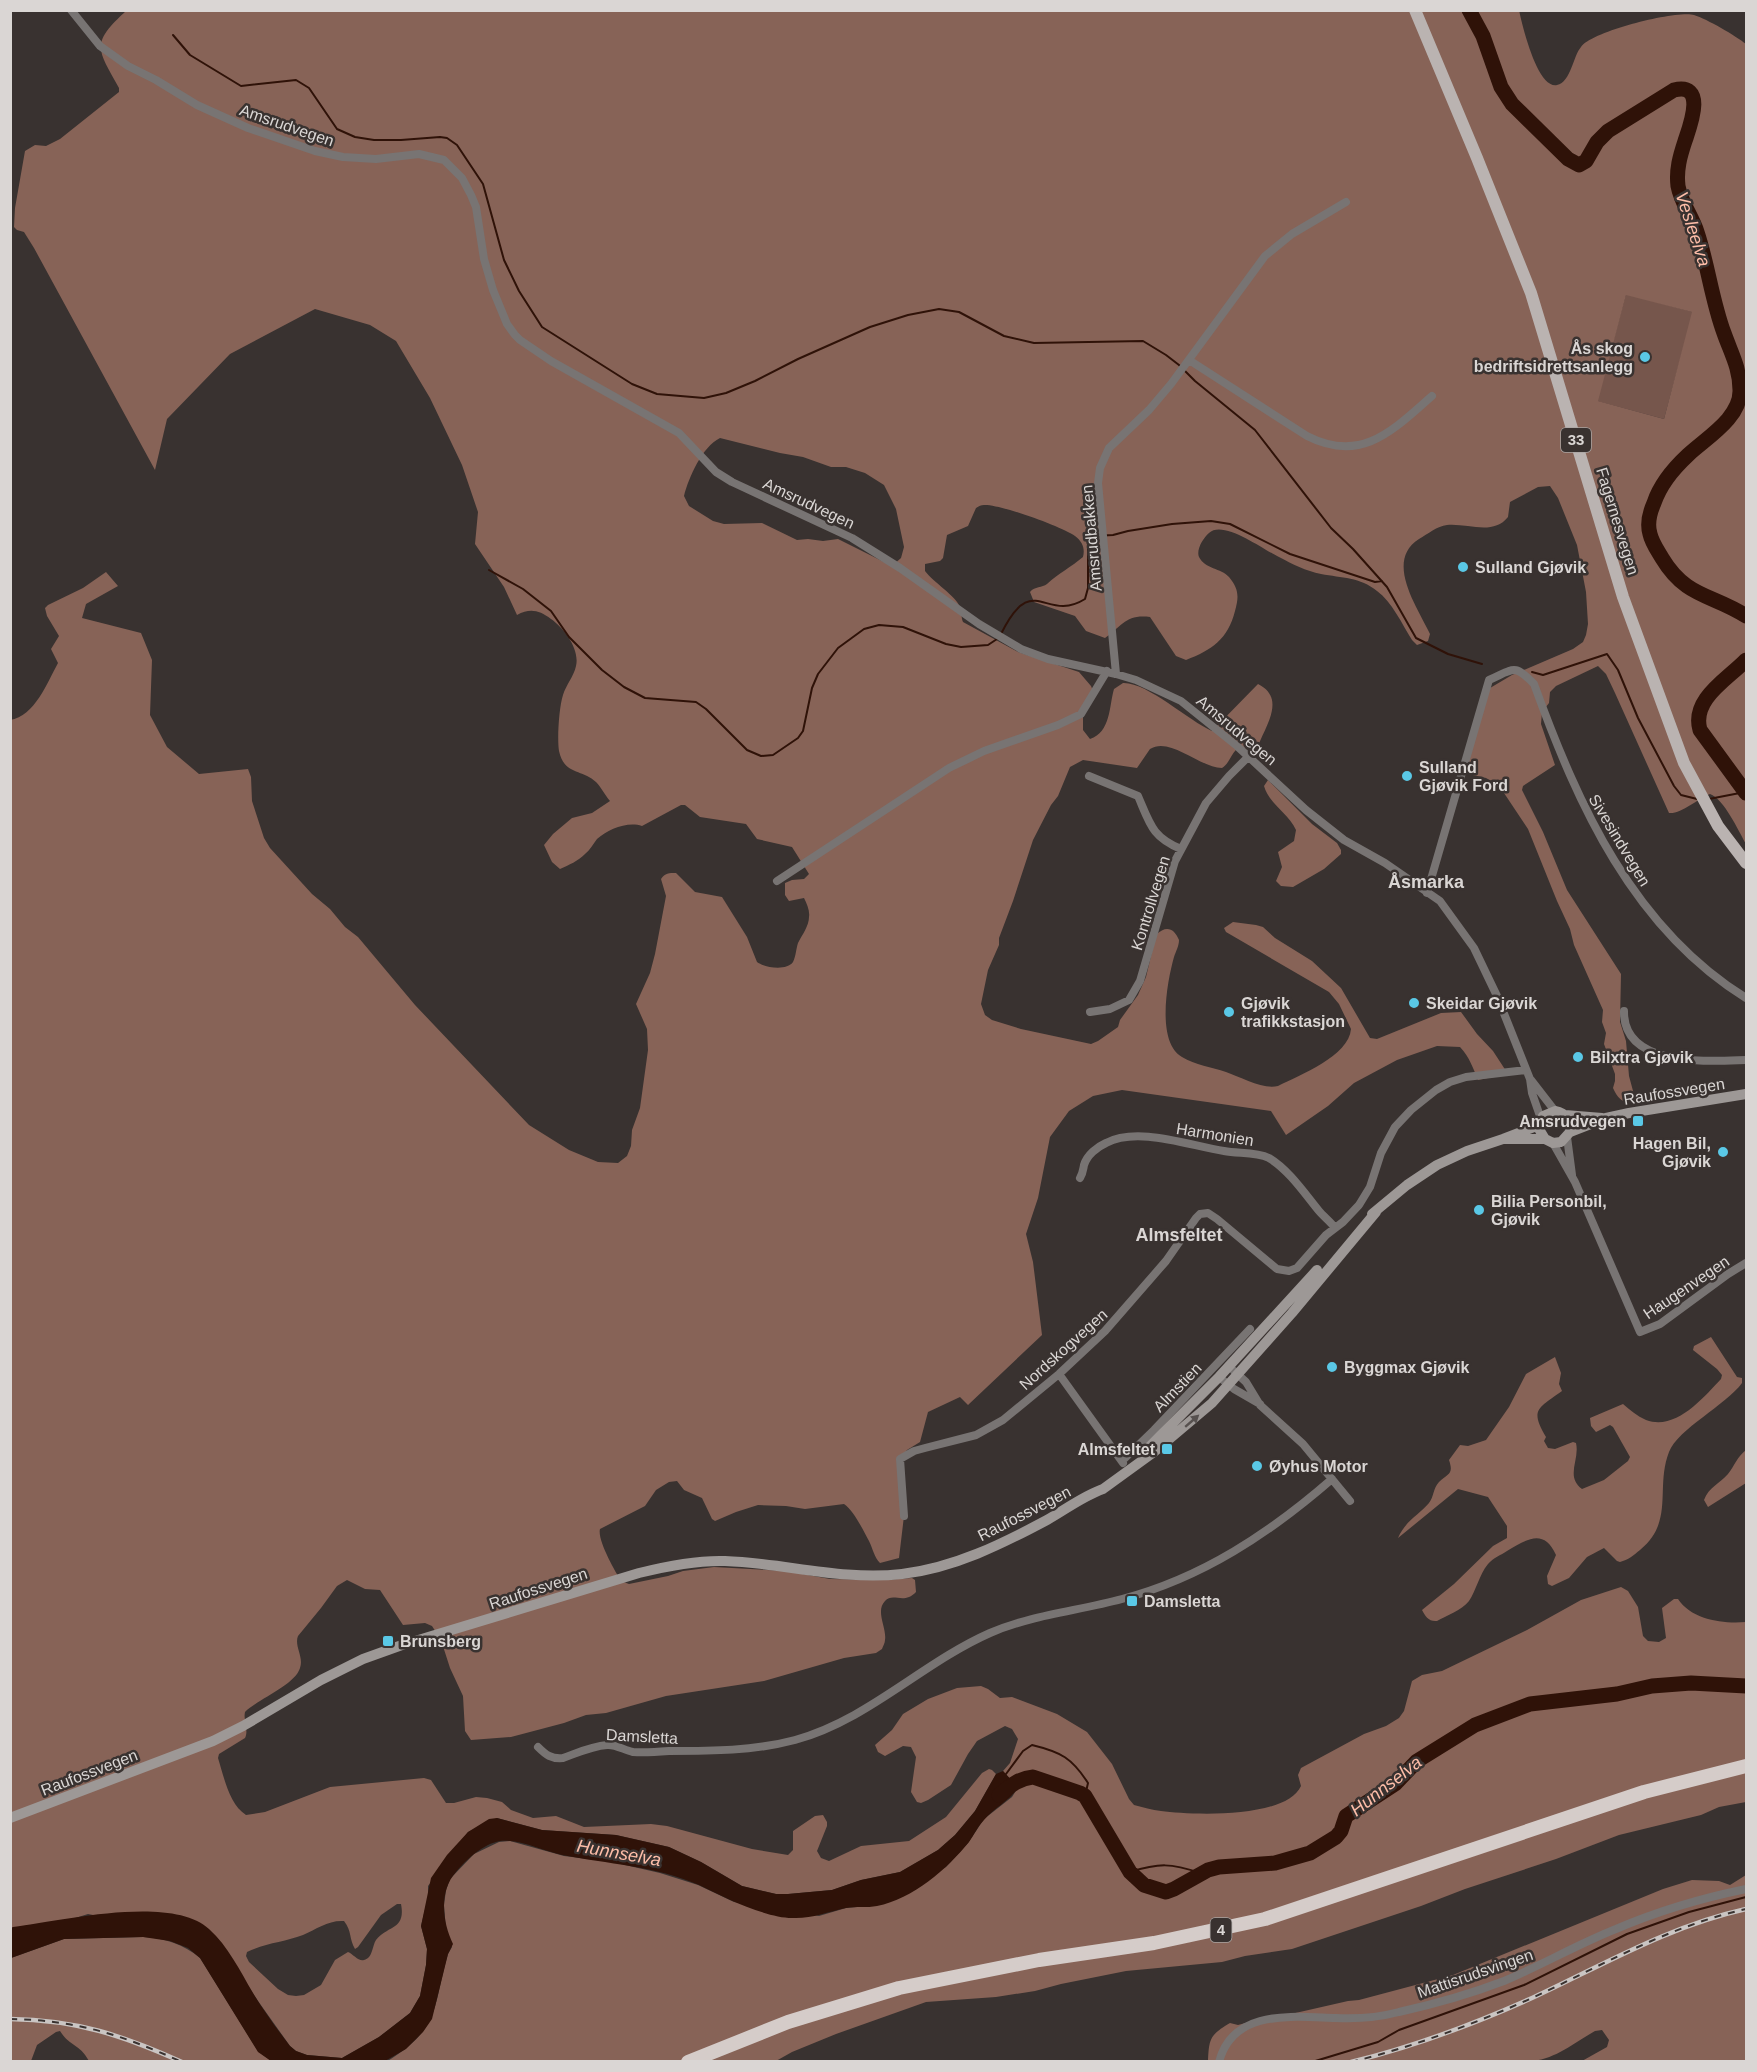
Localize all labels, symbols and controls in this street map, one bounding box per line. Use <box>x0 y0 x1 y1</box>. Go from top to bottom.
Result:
street label: Amsrudvegen <box>237 101 336 150</box>
water label: Vesleelva <box>1672 189 1714 269</box>
place label: Ås skog bedriftsidrettsanlegg <box>1474 339 1633 375</box>
marker: Ås skog bedriftsidrettsanlegg <box>1638 350 1652 364</box>
road number: 33 <box>1561 428 1591 452</box>
street label: Fagernesvegen <box>1593 465 1642 577</box>
street label: Amsrudvegen <box>760 475 857 532</box>
street label: Amsrudbakken <box>1078 484 1105 592</box>
place label: Sulland Gjøvik <box>1475 559 1586 576</box>
marker: Sulland Gjøvik <box>1456 560 1470 574</box>
street label: Amsrudvegen <box>1193 692 1280 769</box>
place label: Sulland Gjøvik Ford <box>1419 759 1508 794</box>
marker: Sulland Gjøvik Ford <box>1400 769 1414 783</box>
street label: Sivesindvegen <box>1585 791 1654 889</box>
street label: Kontrollvegen <box>1128 854 1173 952</box>
district label: Åsmarka <box>1388 872 1465 892</box>
place label: Gjøvik trafikkstasjon <box>1241 995 1345 1030</box>
place label: Skeidar Gjøvik <box>1426 995 1537 1012</box>
marker: Skeidar Gjøvik <box>1407 996 1421 1010</box>
marker: Gjøvik trafikkstasjon <box>1222 1005 1236 1019</box>
place label: Bilxtra Gjøvik <box>1590 1049 1693 1066</box>
marker: Bilxtra Gjøvik <box>1571 1050 1585 1064</box>
street label: Raufossvegen <box>1622 1075 1726 1108</box>
place label: Amsrudvegen <box>1519 1113 1626 1130</box>
marker: Amsrudvegen <box>1631 1114 1645 1128</box>
street label: Harmonien <box>1175 1120 1255 1149</box>
place label: Hagen Bil, Gjøvik <box>1633 1135 1711 1170</box>
marker: Hagen Bil, Gjøvik <box>1716 1145 1730 1159</box>
place label: Bilia Personbil, Gjøvik <box>1491 1193 1607 1228</box>
marker: Bilia Personbil, Gjøvik <box>1472 1203 1486 1217</box>
district label: Almsfeltet <box>1135 1225 1223 1245</box>
street label: Haugenvegen <box>1640 1253 1732 1322</box>
street label: Nordskogvegen <box>1016 1306 1111 1393</box>
street label: Almstien <box>1150 1359 1205 1415</box>
place label: Byggmax Gjøvik <box>1344 1359 1469 1376</box>
marker: Byggmax Gjøvik <box>1325 1360 1339 1374</box>
one-way arrow <box>1184 1415 1199 1428</box>
place label: Almsfeltet <box>1078 1441 1156 1458</box>
marker: Almsfeltet <box>1160 1442 1174 1456</box>
place label: Øyhus Motor <box>1269 1458 1368 1475</box>
marker: Øyhus Motor <box>1250 1459 1264 1473</box>
street label: Raufossvegen <box>975 1483 1074 1544</box>
street label: Raufossvegen <box>487 1565 589 1612</box>
place label: Damsletta <box>1144 1593 1221 1610</box>
marker: Damsletta <box>1125 1594 1139 1608</box>
place label: Brunsberg <box>400 1633 481 1650</box>
marker: Brunsberg <box>381 1634 395 1648</box>
street label: Damsletta <box>606 1726 678 1747</box>
street label: Raufossvegen <box>38 1746 140 1799</box>
water label: Hunnselva <box>1346 1752 1426 1820</box>
water label: Hunnselva <box>575 1836 663 1870</box>
road number: 4 <box>1210 1918 1232 1942</box>
street label: Mattisrudsvingen <box>1415 1946 1535 2001</box>

